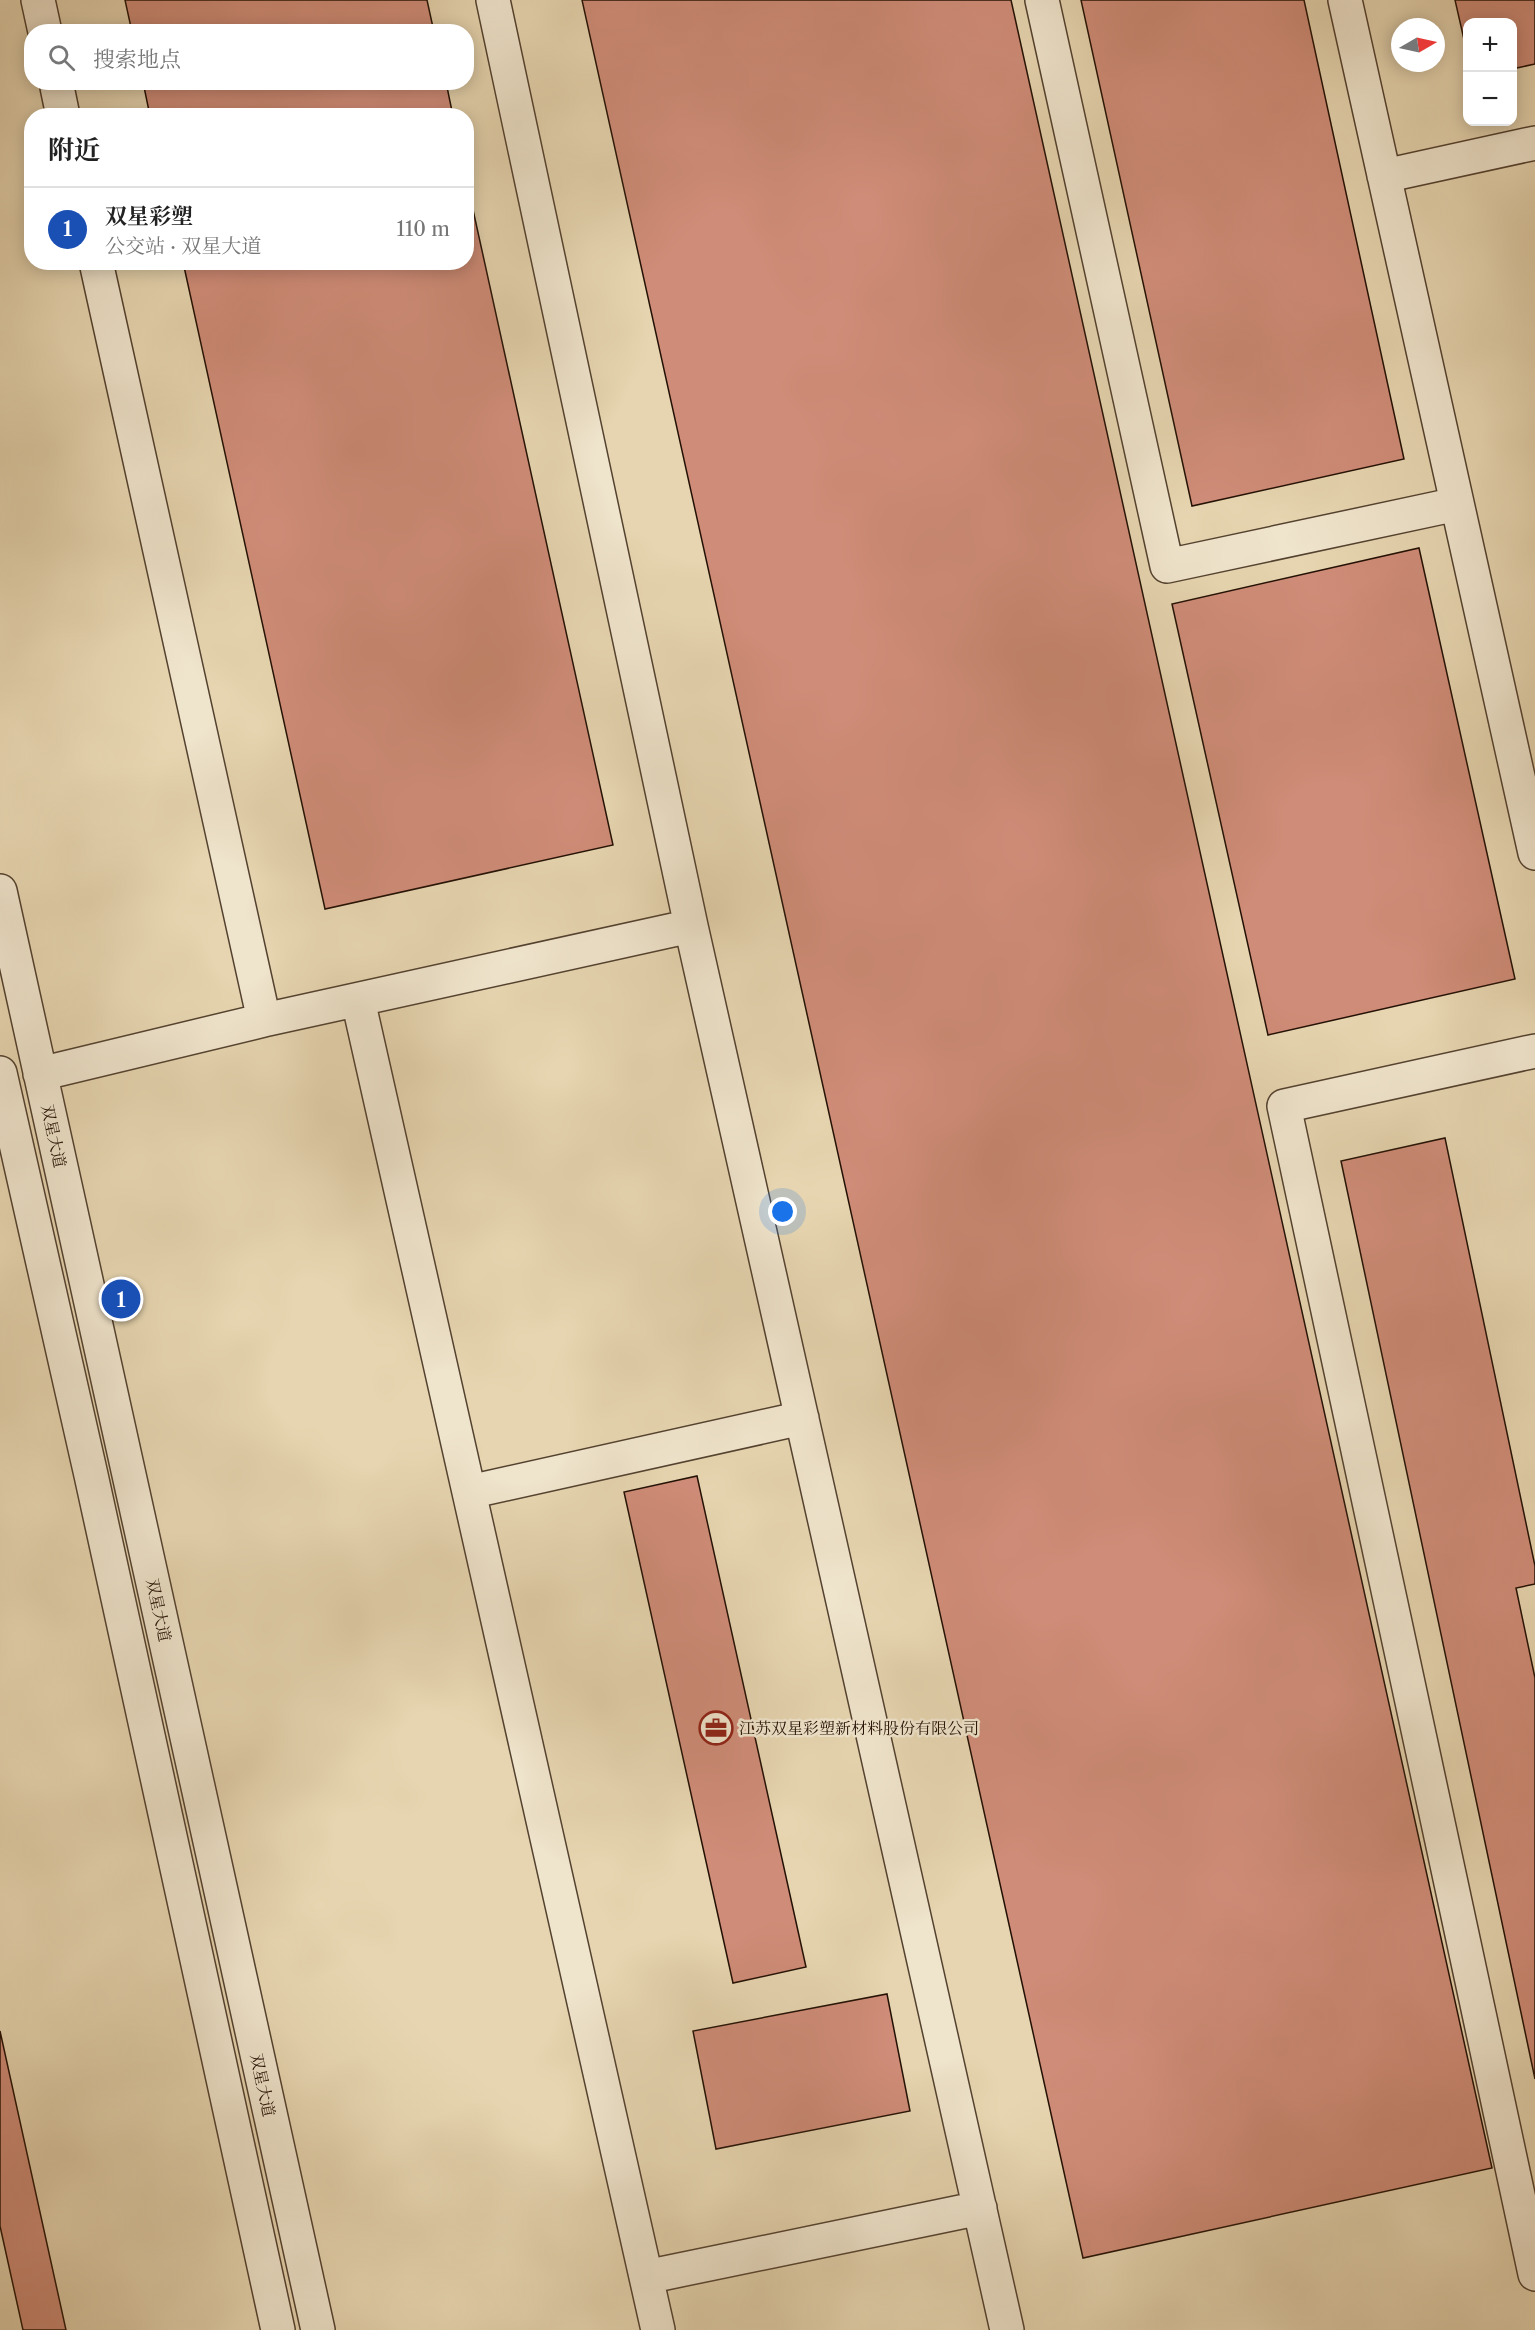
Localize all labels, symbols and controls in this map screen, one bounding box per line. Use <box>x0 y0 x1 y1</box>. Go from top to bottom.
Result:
north arrow <box>1391 18 1445 72</box>
map controls <box>1463 18 1517 126</box>
button: + <box>1463 18 1517 72</box>
search box <box>24 24 474 90</box>
icon: search <box>45 41 78 74</box>
text: 搜索地点 <box>93 46 181 73</box>
button: − <box>1463 72 1517 126</box>
text: 附近 <box>48 134 100 166</box>
text: 双星彩塑 <box>105 203 193 230</box>
text: 1 <box>63 217 72 241</box>
text: 110 m <box>397 217 450 241</box>
text: 公交站 · 双星大道 <box>105 234 261 258</box>
street label: 双星大道 <box>38 1103 70 1169</box>
your location <box>768 1197 797 1226</box>
pin: 1 <box>102 1276 140 1322</box>
street label: 双星大道 <box>143 1577 175 1643</box>
office icon: 江苏双星彩塑新材料股份有限公司 <box>698 1710 734 1746</box>
place label: 江苏双星彩塑新材料股份有限公司 <box>739 1718 979 1738</box>
street label: 双星大道 <box>247 2052 279 2118</box>

